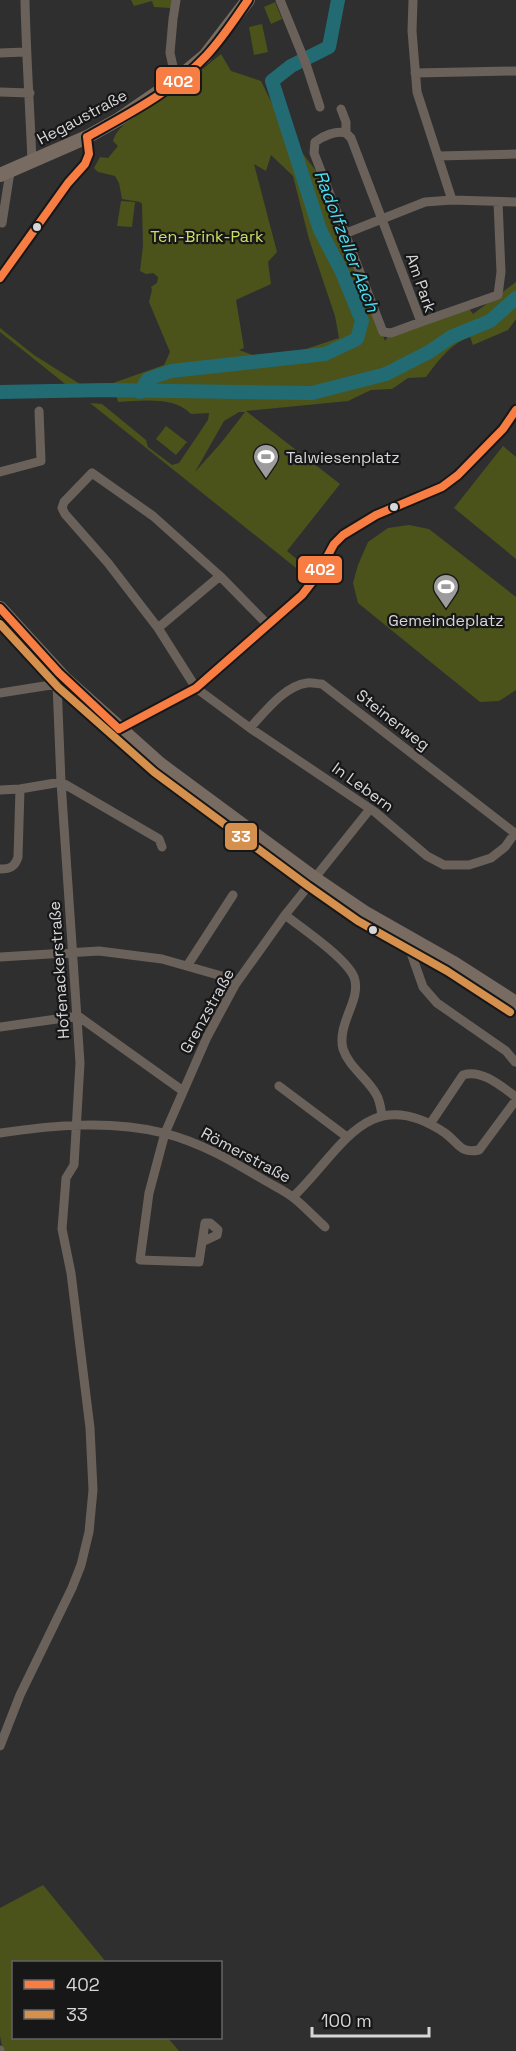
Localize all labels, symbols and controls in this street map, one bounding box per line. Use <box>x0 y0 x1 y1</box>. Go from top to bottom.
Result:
line badge: 402 <box>155 66 201 95</box>
text: 402 <box>163 71 193 92</box>
street label: Hegaustraße <box>33 84 131 150</box>
water label: Radolfzeller Aach <box>309 167 385 316</box>
unlabelled marker <box>31 221 43 233</box>
park label: Ten-Brink-Park <box>150 226 264 247</box>
street label: Am Park <box>401 251 441 316</box>
sports icon: Talwiesenplatz <box>251 442 281 480</box>
place label: Talwiesenplatz <box>286 447 400 468</box>
unlabelled marker <box>388 501 400 513</box>
line badge: 402 <box>297 555 343 584</box>
text: 402 <box>305 559 335 580</box>
sports icon: Gemeindeplatz <box>431 572 461 610</box>
place label: Gemeindeplatz <box>388 610 504 631</box>
street label: Steinerweg <box>352 685 434 755</box>
street label: In Lebern <box>328 757 398 817</box>
line badge: 33 <box>224 822 258 851</box>
text: 33 <box>231 826 251 847</box>
street label: Hofenackerstraße <box>44 900 74 1040</box>
unlabelled marker <box>367 924 379 936</box>
street label: Grenzstraße <box>175 965 239 1057</box>
street label: Römerstraße <box>197 1122 295 1188</box>
legend <box>12 1961 222 2039</box>
text: 402 <box>66 1973 100 1996</box>
scale bar <box>312 2000 429 2038</box>
text: 33 <box>66 2003 88 2026</box>
text: 100 m <box>321 2009 372 2032</box>

